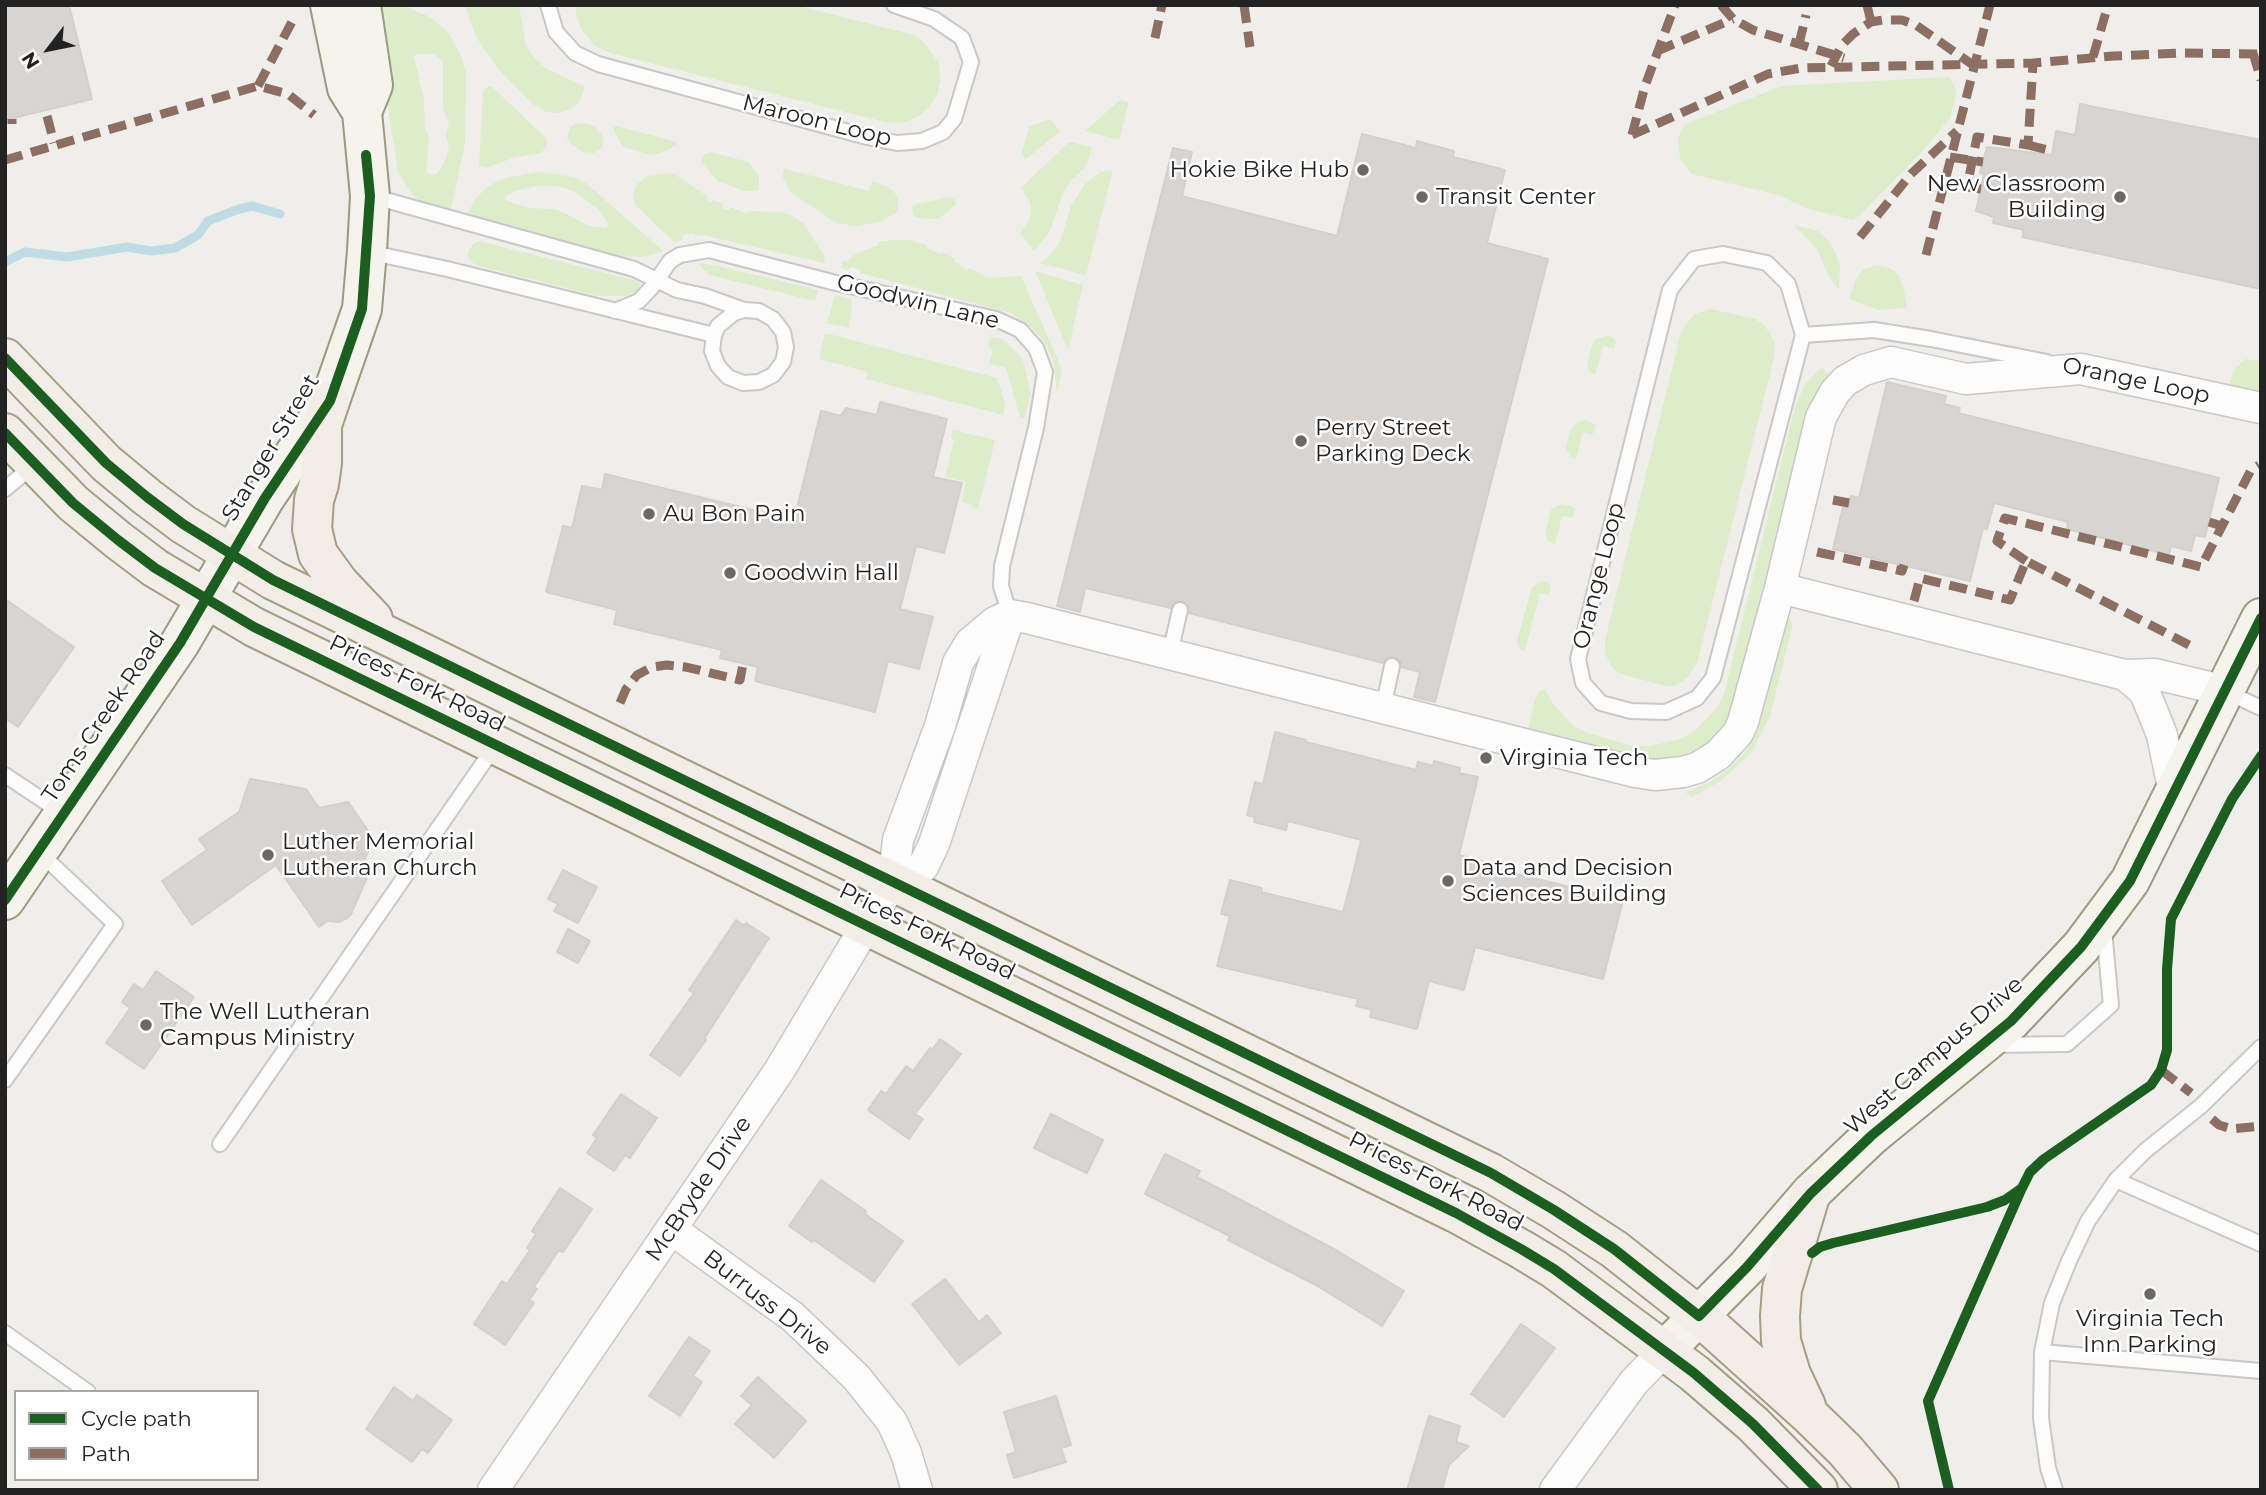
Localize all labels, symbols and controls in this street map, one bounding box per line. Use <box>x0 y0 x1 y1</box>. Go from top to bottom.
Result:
north arrow <box>14 14 84 84</box>
text: N <box>17 48 45 73</box>
street label: Maroon Loop <box>740 89 894 153</box>
place label: Hokie Bike Hub <box>1170 156 1349 184</box>
marker: Hokie Bike Hub <box>1355 162 1371 178</box>
place label: New Classroom Building <box>1927 170 2106 224</box>
place label: Transit Center <box>1436 183 1596 211</box>
marker: Transit Center <box>1414 189 1430 205</box>
marker: New Classroom Building <box>2112 189 2128 205</box>
street label: Goodwin Lane <box>834 268 1002 336</box>
street label: Orange Loop <box>2060 352 2212 410</box>
street label: Stanger Street <box>216 370 326 526</box>
place label: Perry Street Parking Deck <box>1315 414 1470 468</box>
marker: Perry Street Parking Deck <box>1293 433 1309 449</box>
place label: Au Bon Pain <box>663 500 806 528</box>
street label: Orange Loop <box>1567 500 1631 652</box>
marker: Au Bon Pain <box>641 506 657 522</box>
place label: Goodwin Hall <box>744 559 899 587</box>
marker: Goodwin Hall <box>722 565 738 581</box>
street label: Toms Creek Road <box>36 626 172 808</box>
street label: Prices Fork Road <box>324 629 510 739</box>
place label: Virginia Tech <box>1500 744 1648 772</box>
marker: Virginia Tech <box>1478 750 1494 766</box>
place label: Luther Memorial Lutheran Church <box>282 828 478 882</box>
marker: Luther Memorial Lutheran Church <box>260 847 276 863</box>
place label: Data and Decision Sciences Building <box>1462 854 1673 908</box>
marker: Data and Decision Sciences Building <box>1440 873 1456 889</box>
street label: Prices Fork Road <box>834 877 1020 987</box>
street label: West Campus Drive <box>1839 971 2029 1141</box>
place label: The Well Lutheran Campus Ministry <box>160 998 370 1052</box>
marker: The Well Lutheran Campus Ministry <box>138 1017 154 1033</box>
street label: McBryde Drive <box>640 1111 758 1267</box>
street label: Prices Fork Road <box>1344 1126 1528 1238</box>
street label: Burruss Drive <box>697 1244 837 1362</box>
marker: Virginia Tech Inn Parking <box>2142 1286 2158 1302</box>
place label: Virginia Tech Inn Parking <box>2076 1305 2224 1359</box>
legend <box>14 1390 259 1481</box>
text: Cycle path <box>81 1406 192 1431</box>
text: Path <box>81 1441 131 1466</box>

